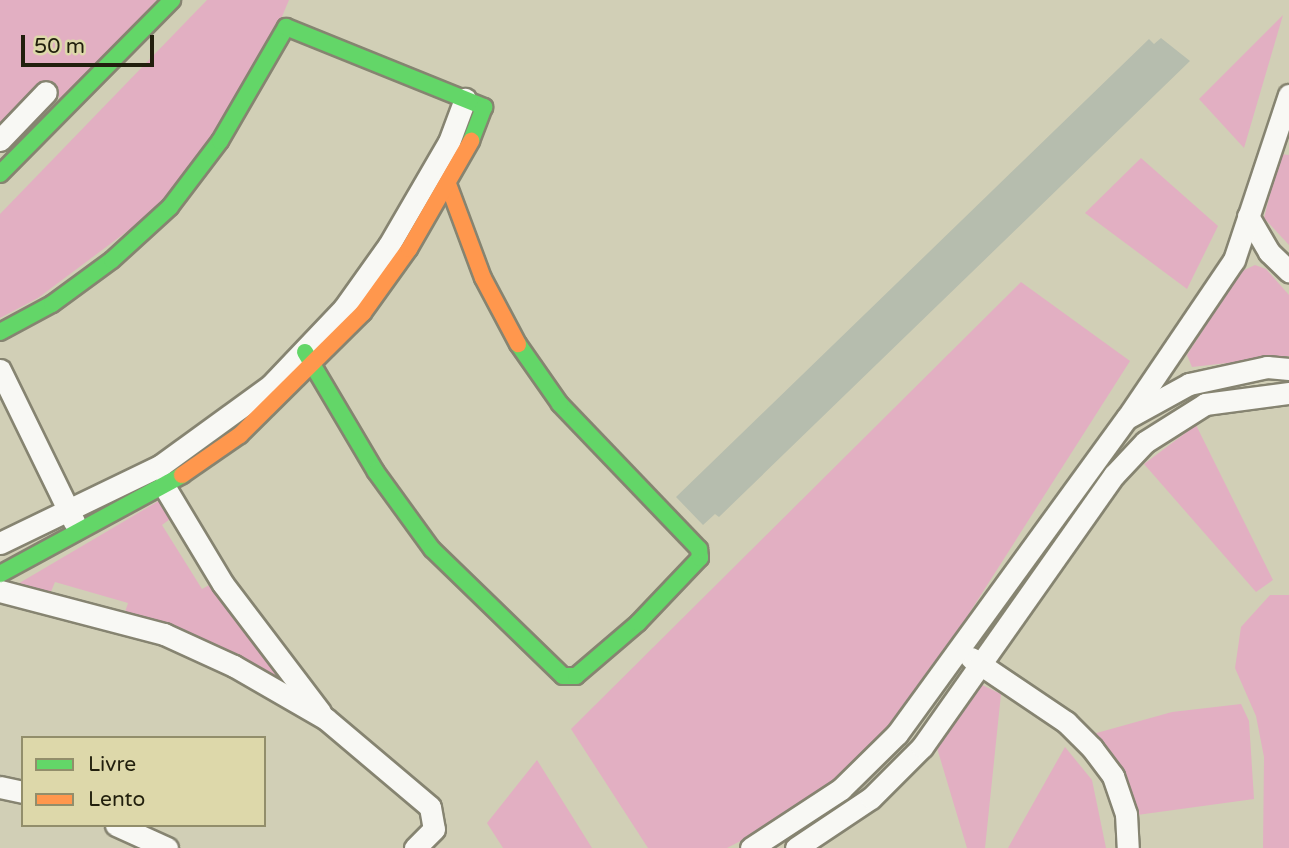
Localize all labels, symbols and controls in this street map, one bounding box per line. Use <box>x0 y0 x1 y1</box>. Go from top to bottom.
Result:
scale bar <box>24 21 158 65</box>
text: 50 m <box>34 34 85 59</box>
legend <box>21 736 266 827</box>
text: Livre <box>88 752 136 777</box>
text: Lento <box>88 787 145 812</box>

